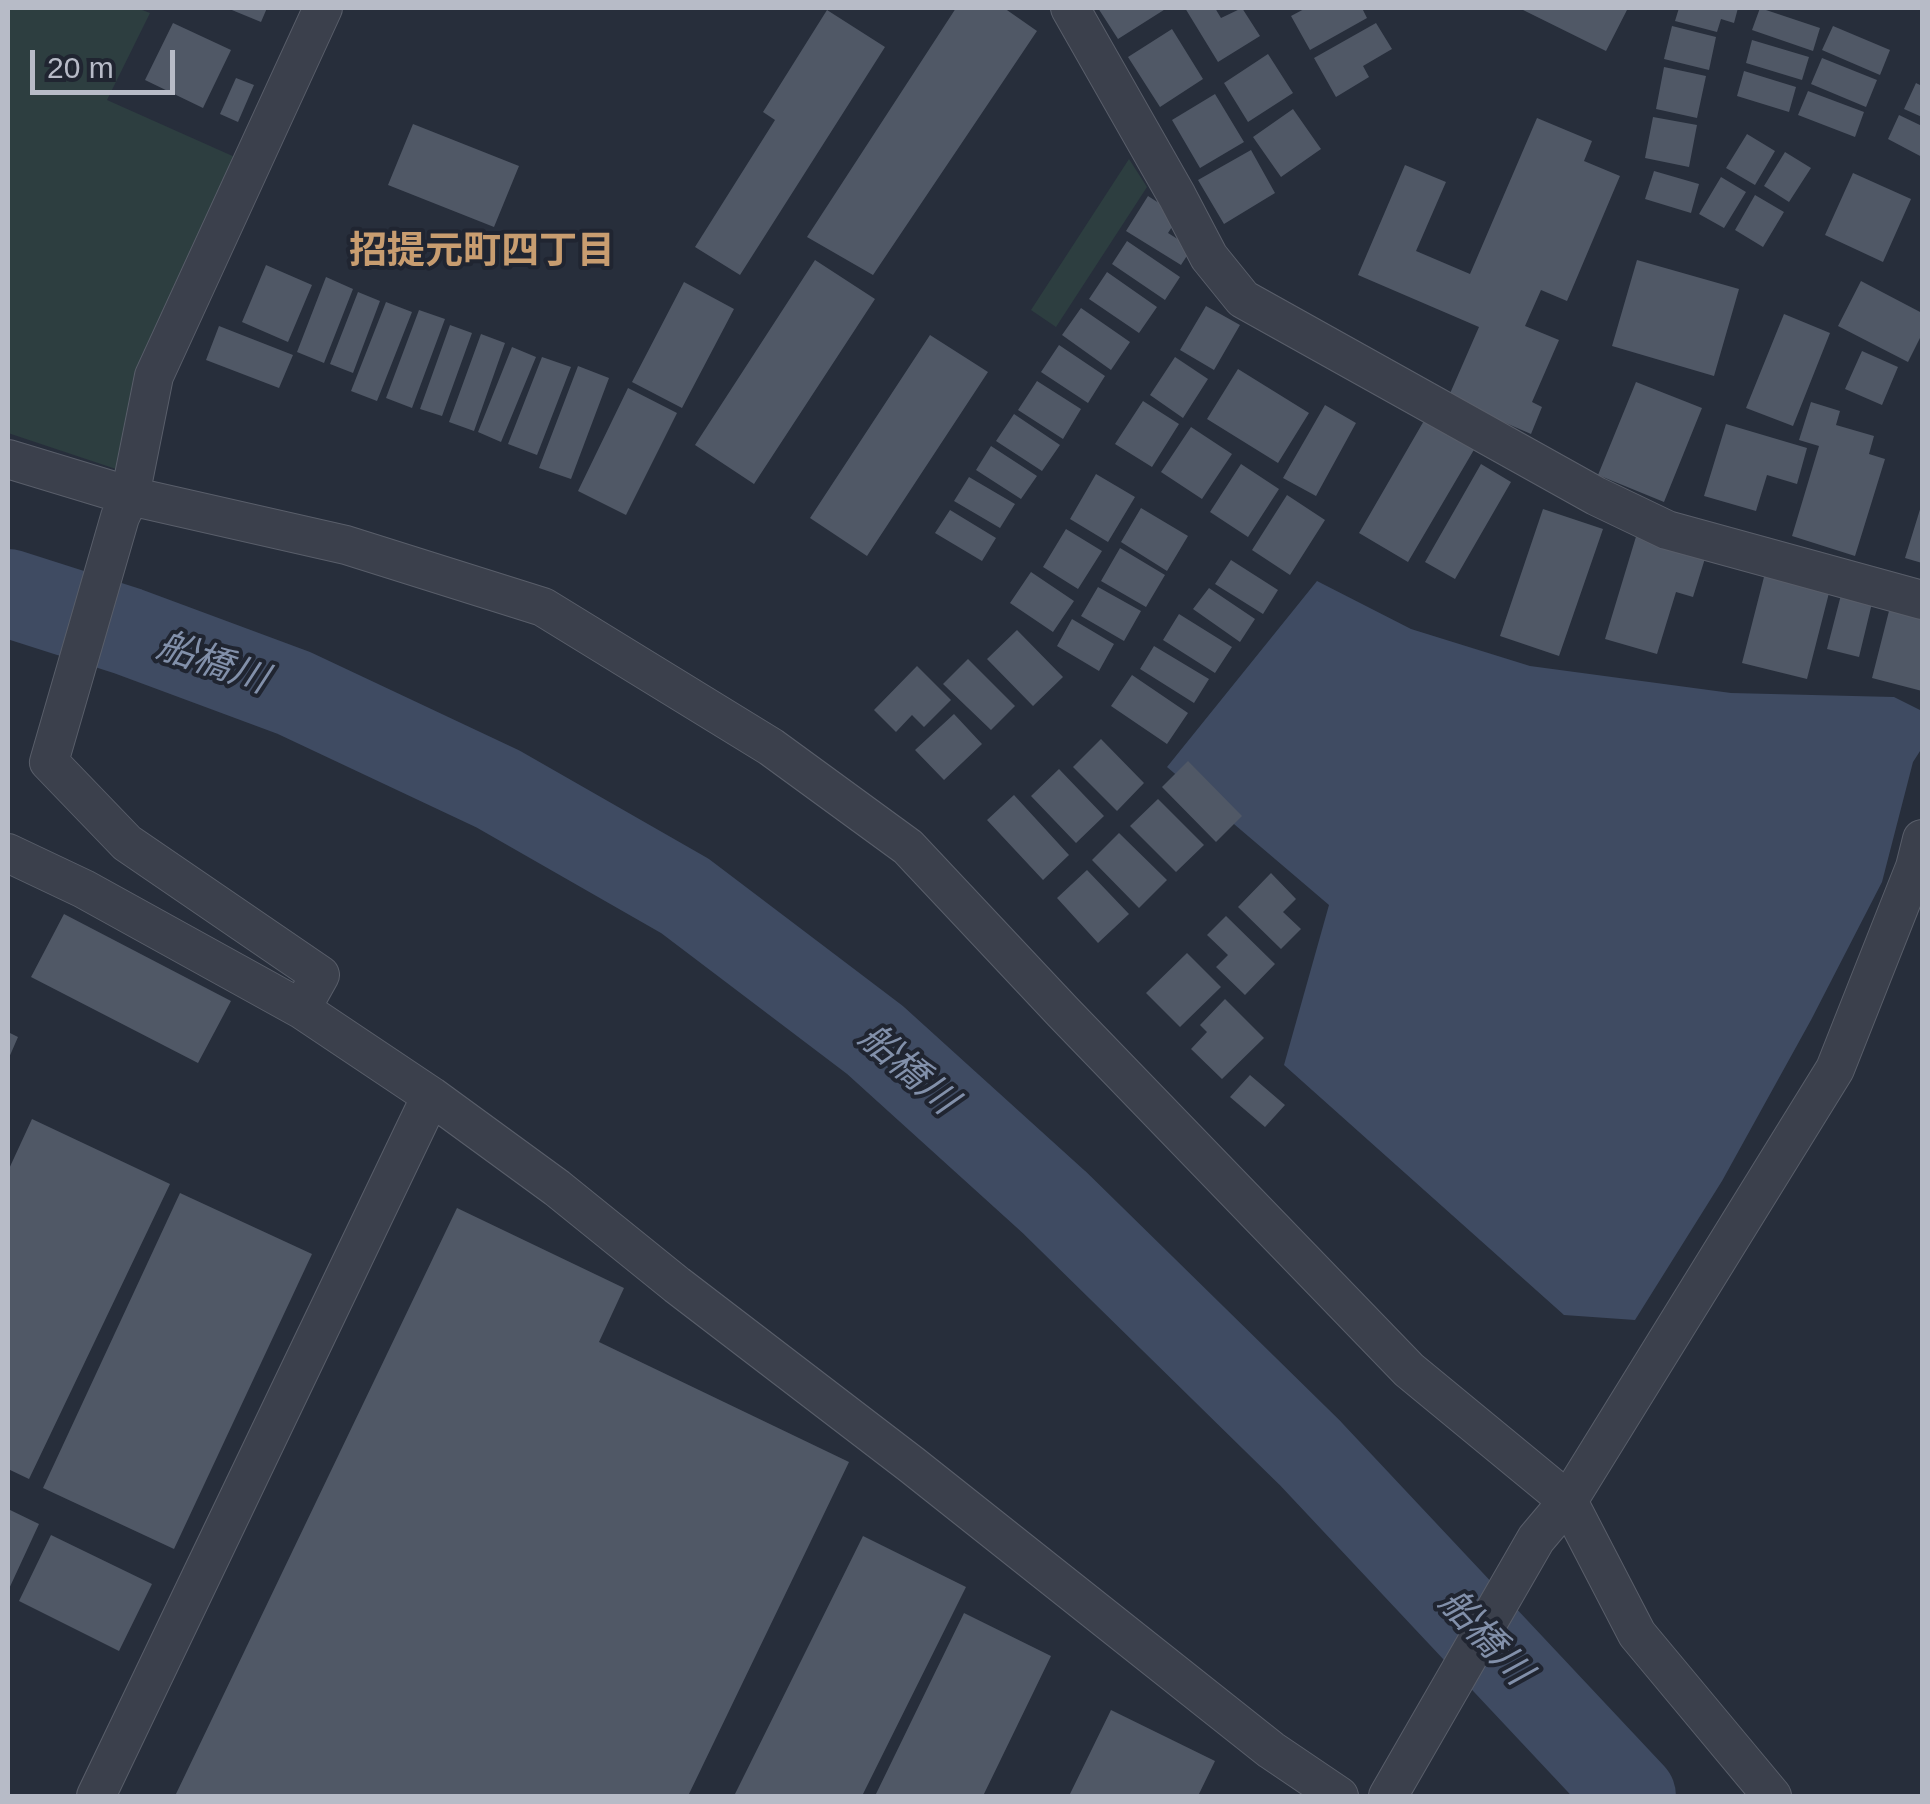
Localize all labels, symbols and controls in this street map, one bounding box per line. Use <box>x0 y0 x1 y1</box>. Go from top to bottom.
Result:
scale bar <box>35 30 180 92</box>
text: 20 m <box>47 51 114 84</box>
district label: 招提元町四丁目 <box>349 230 615 276</box>
water label: 船橋川 <box>151 624 273 704</box>
water label: 船橋川 <box>849 1015 965 1125</box>
water label: 船橋川 <box>1428 1581 1540 1695</box>

